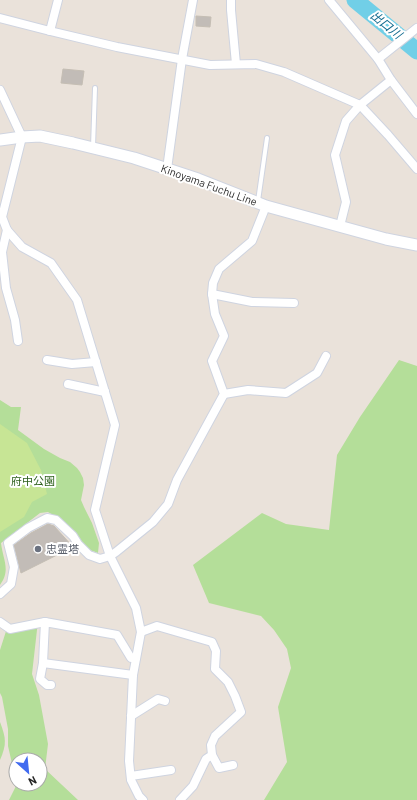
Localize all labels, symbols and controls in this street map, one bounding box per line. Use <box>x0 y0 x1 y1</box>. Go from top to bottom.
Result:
water label: 出口川 <box>368 7 407 42</box>
street label: Kinoyama Fuchu Line <box>159 161 259 208</box>
park label: 府中公園 <box>11 474 55 487</box>
place label: 忠霊塔 <box>46 542 79 555</box>
marker: 忠霊塔 <box>33 544 43 554</box>
north arrow <box>8 752 48 792</box>
text: N <box>27 774 39 789</box>

